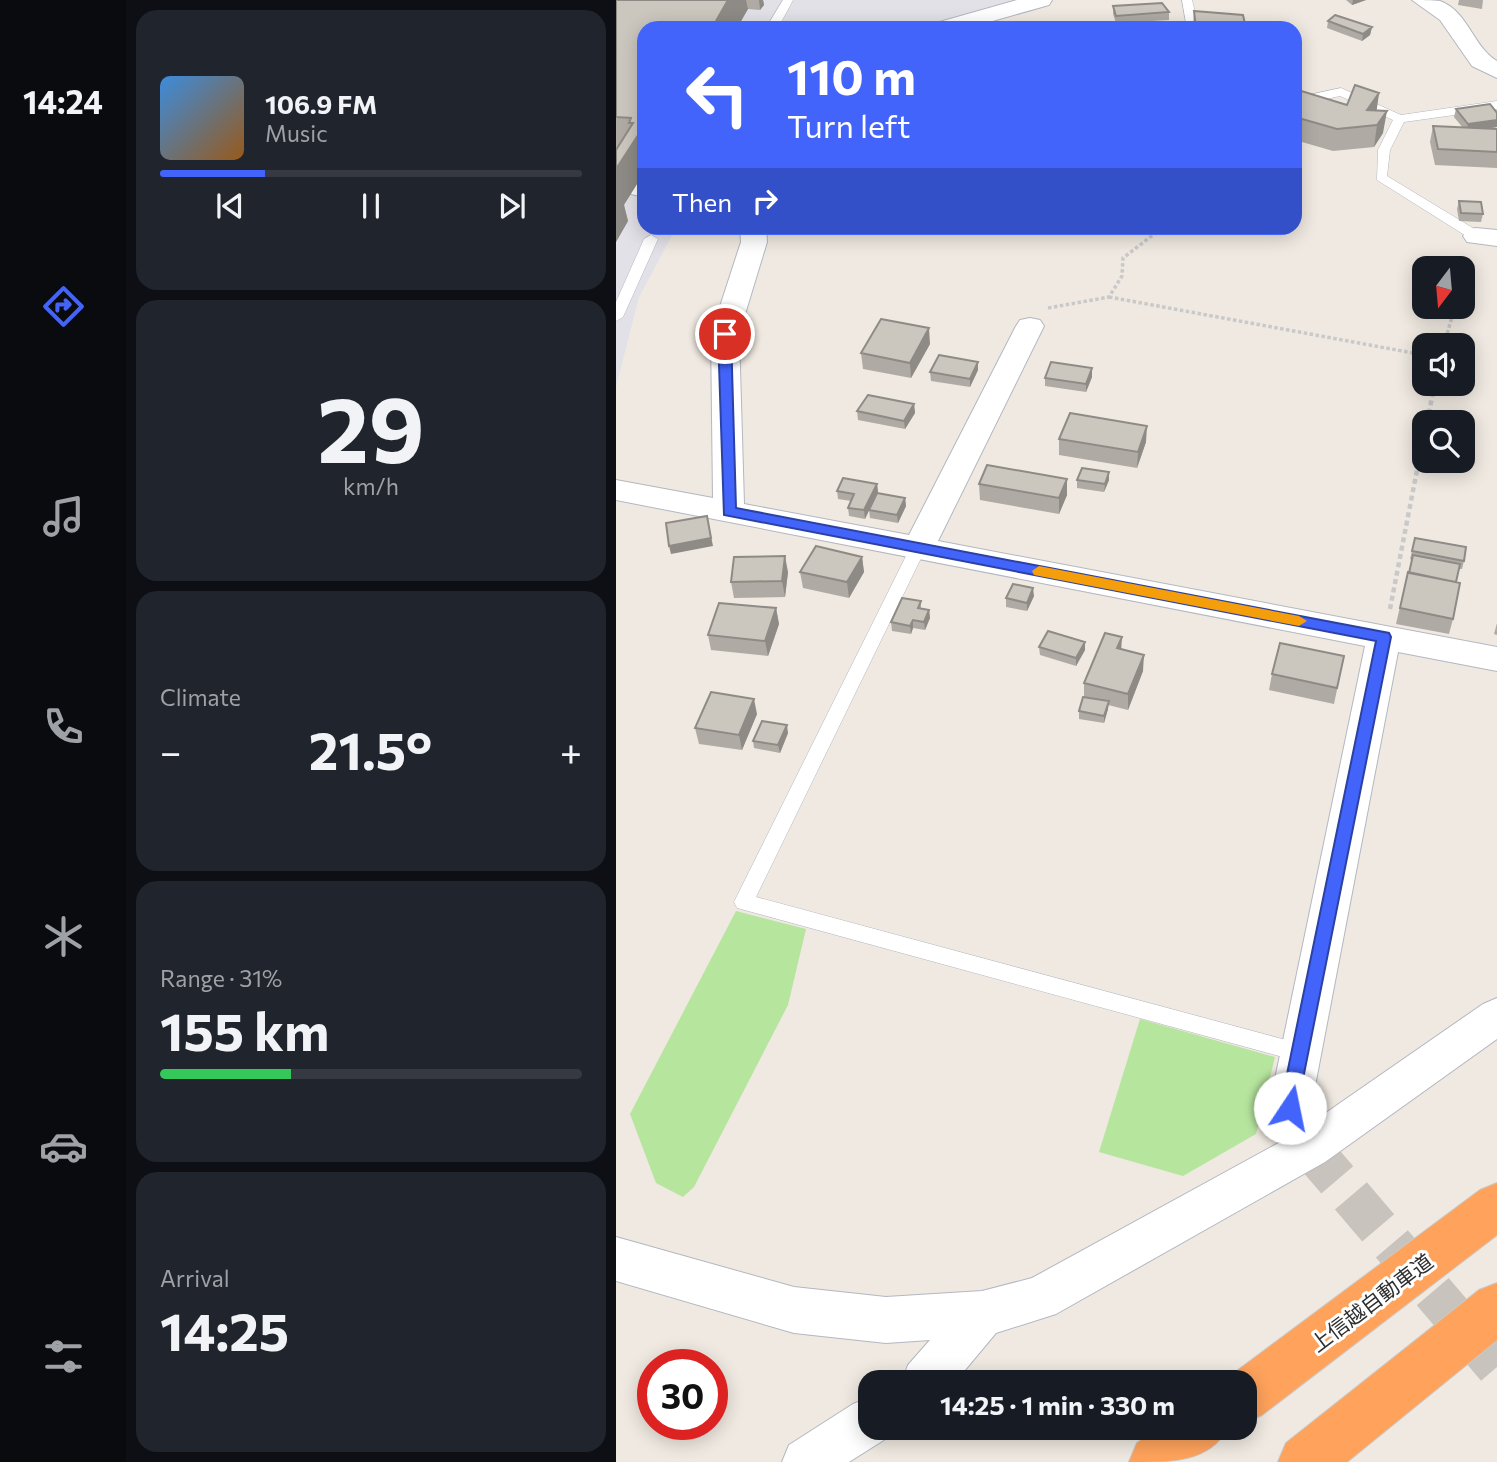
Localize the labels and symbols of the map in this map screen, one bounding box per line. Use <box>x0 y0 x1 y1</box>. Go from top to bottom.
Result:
north arrow <box>1412 256 1475 318</box>
pin <box>695 304 755 364</box>
position arrow <box>1253 1071 1327 1145</box>
street label: 上信越自動車道 <box>1305 1248 1437 1356</box>
speed limit sign: 30 <box>637 1349 728 1440</box>

